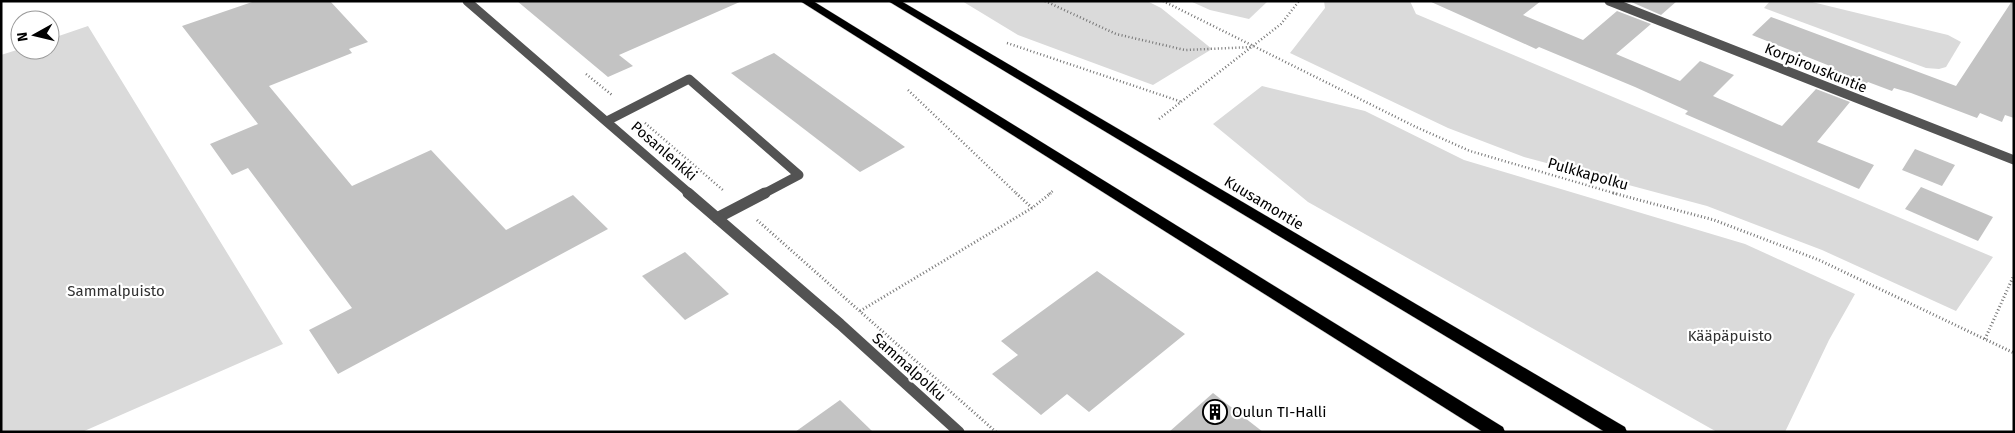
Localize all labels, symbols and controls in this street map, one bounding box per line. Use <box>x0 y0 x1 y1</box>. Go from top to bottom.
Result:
north arrow <box>10 10 60 60</box>
text: N <box>14 31 32 43</box>
street label: Korpirouskuntie <box>1762 39 1870 97</box>
street label: Posanlenkki <box>627 117 701 185</box>
street label: Pulkkapolku <box>1546 154 1630 194</box>
street label: Kuusamontie <box>1221 172 1307 234</box>
park label: Sammalpuisto <box>67 282 165 300</box>
park label: Kääpäpuisto <box>1688 327 1772 345</box>
street label: Sammalpolku <box>868 329 950 405</box>
building icon: Oulun TI-Halli <box>1202 399 1228 425</box>
place label: Oulun TI-Halli <box>1232 403 1326 421</box>

